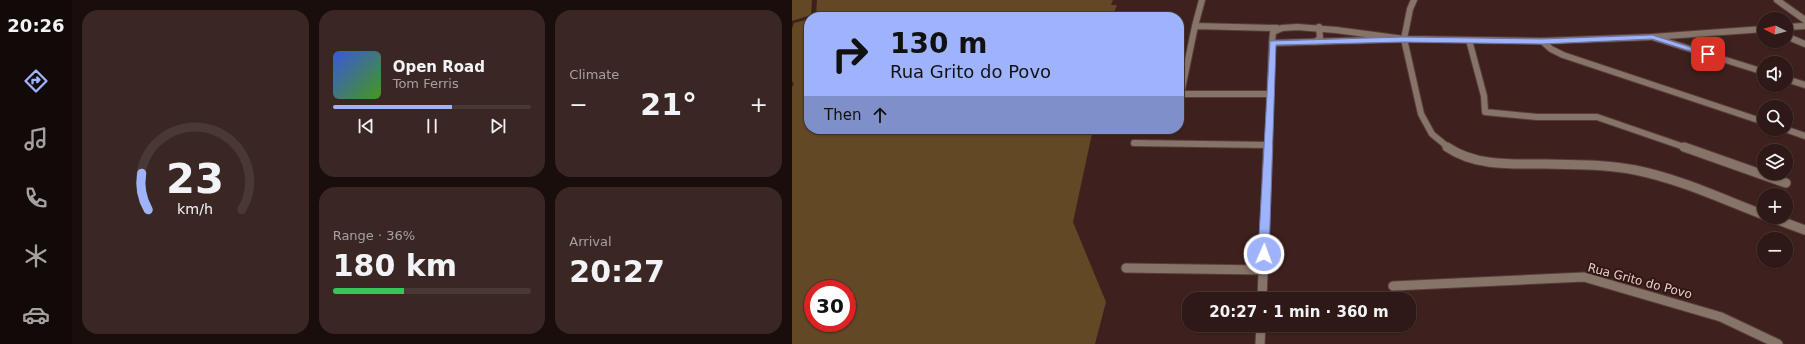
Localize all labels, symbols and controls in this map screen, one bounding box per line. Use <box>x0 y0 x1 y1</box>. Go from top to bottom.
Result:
north arrow <box>1757 12 1793 48</box>
map controls <box>1757 12 1793 268</box>
text: 20:26 <box>7 15 65 36</box>
text: 130 m <box>890 27 987 60</box>
icon: right <box>824 28 876 80</box>
pin <box>1691 37 1725 71</box>
icon: arrive <box>1697 43 1719 65</box>
button: sound <box>1757 56 1793 92</box>
text: Open Road <box>393 58 485 76</box>
text: Rua Grito do Povo <box>890 61 1051 82</box>
icon: directions <box>22 67 50 95</box>
text: Climate <box>569 67 619 82</box>
text: Tom Ferris <box>393 76 459 91</box>
text: 21° <box>640 87 697 122</box>
text: − <box>569 92 588 117</box>
text: + <box>750 92 768 117</box>
button: search <box>1757 100 1793 136</box>
icon: ahead <box>869 104 891 126</box>
text: Then <box>824 106 861 124</box>
icon: previous <box>355 115 377 137</box>
icon: pause <box>421 115 443 137</box>
icon: next <box>487 115 509 137</box>
icon: music <box>22 125 50 153</box>
button: layers <box>1757 144 1793 180</box>
text: 23 <box>166 154 224 203</box>
icon: phone <box>22 184 50 212</box>
button: + <box>1757 188 1793 224</box>
text: km/h <box>177 201 213 217</box>
text: Range · 36% <box>333 228 415 243</box>
button: − <box>1757 232 1793 268</box>
position arrow <box>1243 233 1285 275</box>
text: Arrival <box>569 234 612 249</box>
icon: climate <box>22 242 50 270</box>
text: 180 km <box>333 248 457 283</box>
text: 20:27 <box>569 254 665 289</box>
street label: Rua Grito do Povo <box>1586 260 1694 302</box>
speed limit sign: 30 <box>804 280 856 332</box>
icon: car <box>22 301 50 329</box>
text: 20:27 · 1 min · 360 m <box>1209 303 1389 321</box>

